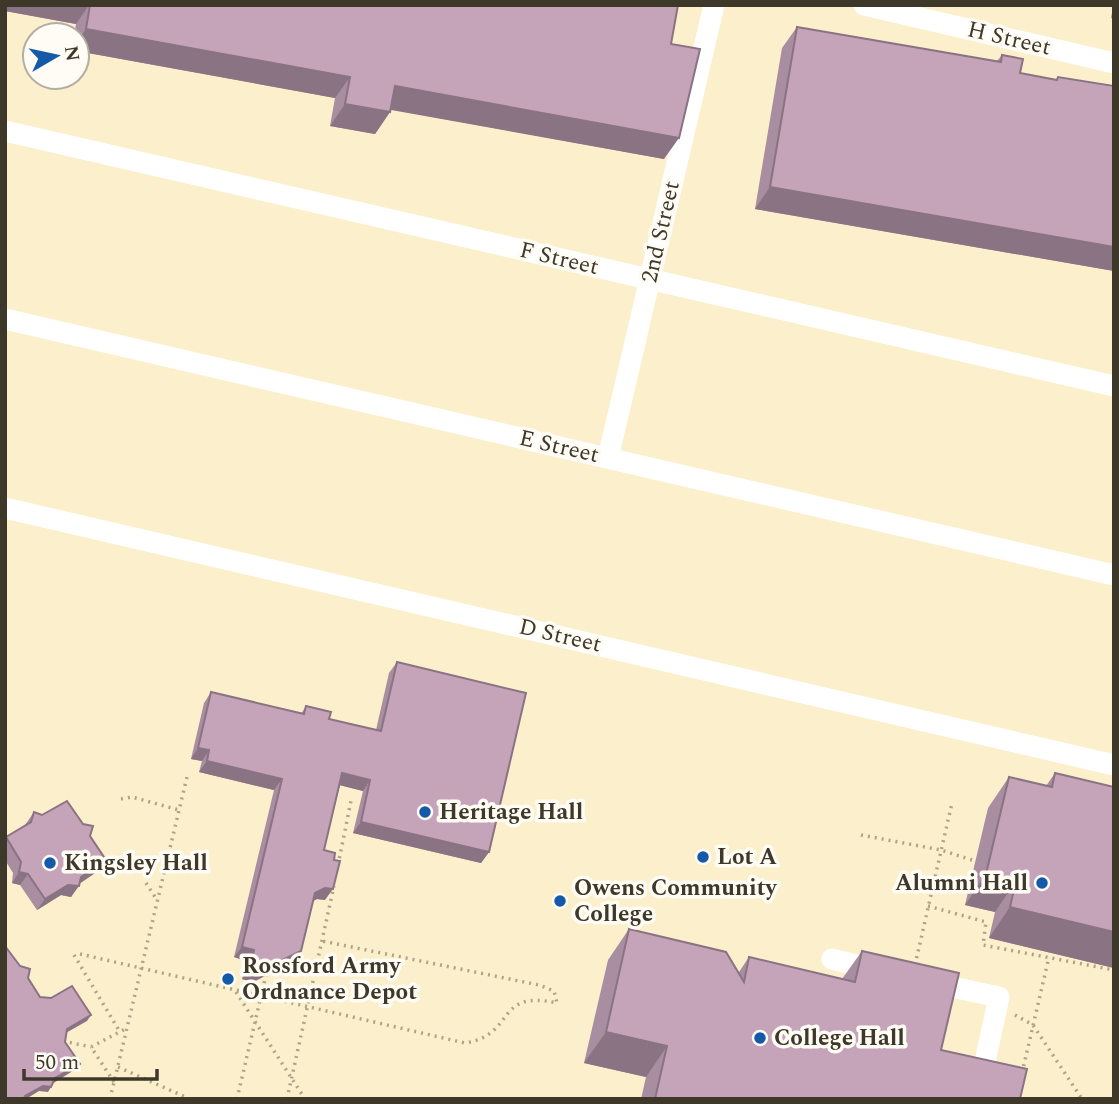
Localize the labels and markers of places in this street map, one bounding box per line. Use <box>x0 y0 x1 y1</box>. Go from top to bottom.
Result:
place label: Heritage Hall <box>439 795 583 830</box>
marker: Heritage Hall <box>417 804 433 820</box>
place label: Lot A <box>717 840 777 875</box>
place label: Kingsley Hall <box>64 846 208 881</box>
marker: Lot A <box>695 849 711 865</box>
marker: Kingsley Hall <box>42 855 58 871</box>
place label: Alumni Hall <box>895 866 1028 901</box>
place label: Owens Community College <box>574 871 778 932</box>
marker: Alumni Hall <box>1034 875 1050 891</box>
marker: Owens Community College <box>552 893 568 909</box>
place label: Rossford Army Ordnance Depot <box>242 949 417 1010</box>
marker: Rossford Army Ordnance Depot <box>220 971 236 987</box>
place label: College Hall <box>774 1021 905 1056</box>
marker: College Hall <box>752 1030 768 1046</box>

